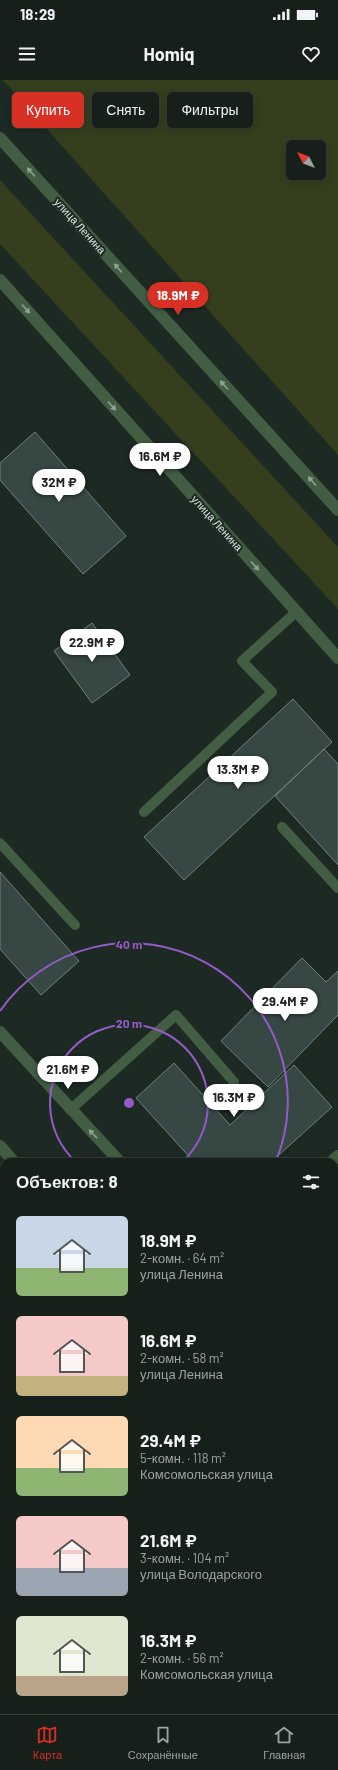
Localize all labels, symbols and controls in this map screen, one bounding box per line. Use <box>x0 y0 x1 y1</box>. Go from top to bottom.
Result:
text: 18:29 <box>20 5 55 23</box>
icon: menu <box>16 43 38 65</box>
text: Homiq <box>143 43 195 65</box>
icon: heart <box>300 43 322 65</box>
chip: Купить <box>12 92 84 128</box>
chip: Снять <box>92 92 159 128</box>
chip: Фильтры <box>167 92 253 128</box>
north arrow <box>286 140 326 180</box>
map controls <box>286 140 326 180</box>
one-way arrow <box>26 167 36 177</box>
street label: улица Ленина <box>52 195 109 257</box>
one-way arrow <box>114 263 123 273</box>
pin: 18.9M ₽ <box>141 282 215 316</box>
text: 18.9M ₽ <box>156 287 200 303</box>
one-way arrow <box>21 304 31 314</box>
one-way arrow <box>220 380 229 390</box>
one-way arrow <box>108 401 117 411</box>
pin: 16.6M ₽ <box>123 443 197 477</box>
text: 16.6M ₽ <box>138 448 182 464</box>
pin: 32M ₽ <box>31 469 87 503</box>
text: 32M ₽ <box>41 474 77 490</box>
one-way arrow <box>307 476 316 487</box>
street label: улица Ленина <box>189 492 246 554</box>
one-way arrow <box>250 561 260 571</box>
pin: 22.9M ₽ <box>55 629 129 663</box>
text: 22.9M ₽ <box>69 634 115 650</box>
pin: 13.3M ₽ <box>201 756 275 790</box>
text: 13.3M ₽ <box>216 761 260 777</box>
text: 40 m <box>116 937 142 951</box>
pin: 29.4M ₽ <box>248 988 322 1022</box>
text: 29.4M ₽ <box>262 993 308 1009</box>
text: 20 m <box>116 1016 142 1030</box>
pin: 21.6M ₽ <box>31 1056 105 1090</box>
text: 21.6M ₽ <box>46 1061 90 1077</box>
pin: 16.3M ₽ <box>197 1084 271 1118</box>
text: 16.3M ₽ <box>212 1089 256 1105</box>
centre of rings <box>122 1096 136 1110</box>
one-way arrow <box>88 1129 98 1139</box>
text: Объектов: 8 <box>16 1171 118 1191</box>
icon: filters <box>300 1171 322 1193</box>
text: 18.9M ₽ <box>140 1230 196 1250</box>
icon: home <box>48 1232 96 1280</box>
text: 2-комн. · 64 m² <box>140 1250 224 1266</box>
text: улица Ленина <box>140 1266 223 1282</box>
text: 16.6M ₽ <box>140 1330 196 1350</box>
icon: home <box>48 1332 96 1380</box>
text: 2-комн. · 58 m² <box>140 1350 224 1366</box>
text: улица Ленина <box>140 1366 223 1382</box>
text: 29.4M ₽ <box>140 1430 201 1450</box>
icon: home <box>48 1432 96 1480</box>
text: 5-комн. · 118 m² <box>140 1450 226 1466</box>
text: Комсомольская улица <box>140 1466 273 1482</box>
text: 21.6M ₽ <box>140 1530 197 1550</box>
icon: home <box>48 1532 96 1580</box>
text: 3-комн. · 104 m² <box>140 1550 229 1566</box>
text: улица Володарского <box>140 1566 262 1582</box>
text: 16.3M ₽ <box>140 1630 196 1650</box>
icon: home <box>48 1632 96 1680</box>
text: 2-комн. · 56 m² <box>140 1650 224 1666</box>
text: Комсомольская улица <box>140 1666 273 1682</box>
tab: Карта <box>33 1724 62 1761</box>
tab: Сохранённые <box>128 1724 198 1761</box>
tab: Главная <box>263 1724 305 1761</box>

